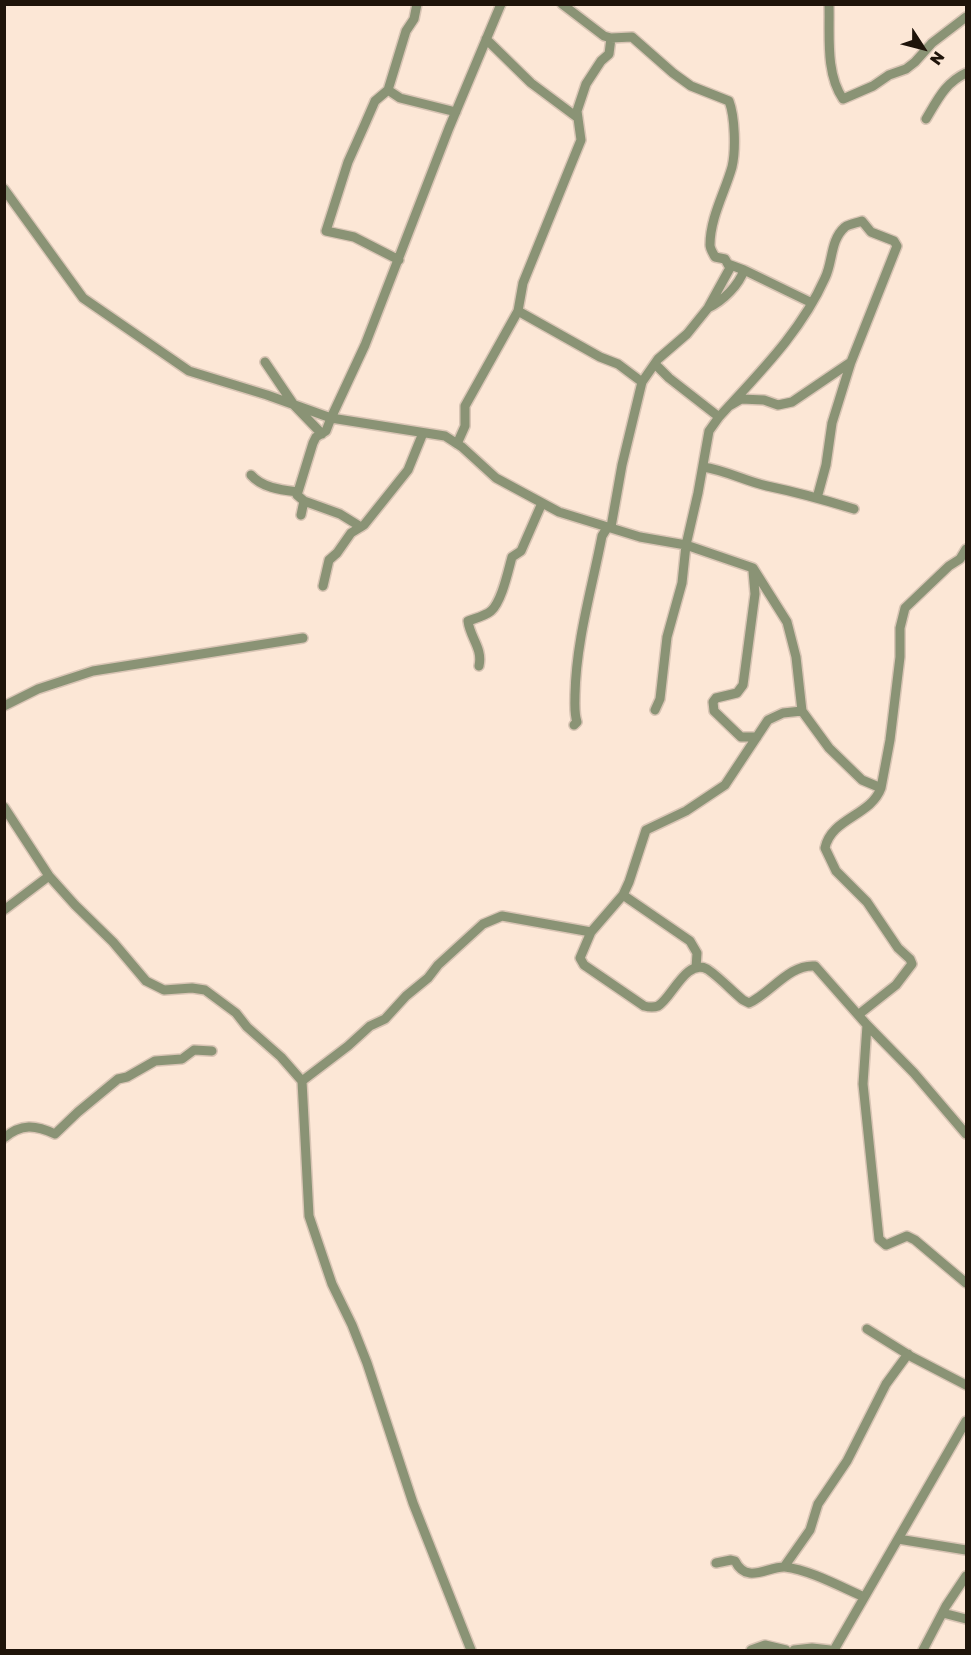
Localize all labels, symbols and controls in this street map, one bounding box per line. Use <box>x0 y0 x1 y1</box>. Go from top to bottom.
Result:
north arrow <box>893 18 953 78</box>
text: N <box>926 48 949 69</box>

